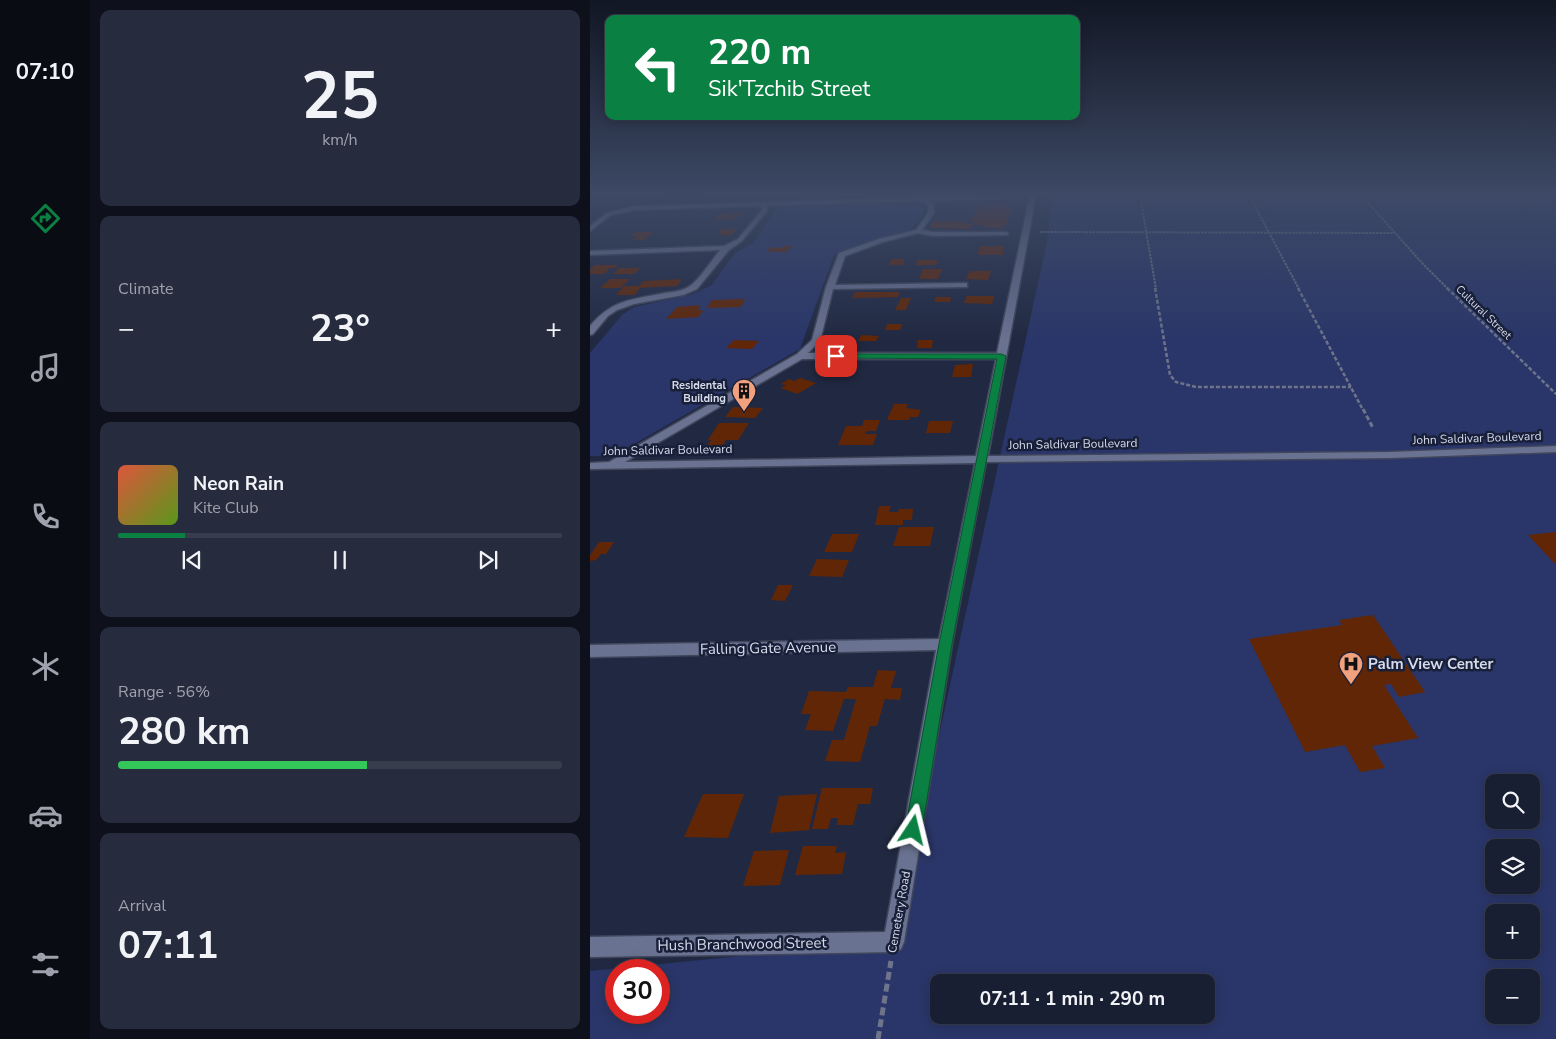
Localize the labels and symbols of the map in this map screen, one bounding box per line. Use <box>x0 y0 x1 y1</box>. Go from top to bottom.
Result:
street label: Cultural Street <box>1452 282 1515 343</box>
pin <box>815 335 857 377</box>
place label: Residental Building <box>672 378 726 406</box>
building icon: Residental Building <box>731 378 757 412</box>
street label: John Saldivar Boulevard <box>1411 428 1542 448</box>
street label: John Saldivar Boulevard <box>1007 435 1138 453</box>
street label: John Saldivar Boulevard <box>602 441 733 459</box>
street label: Falling Gate Avenue <box>700 637 836 659</box>
hospital icon: Palm View Center <box>1338 651 1364 685</box>
place label: Palm View Center <box>1368 654 1493 674</box>
position arrow <box>886 803 938 855</box>
street label: Cemetery Road <box>884 870 914 954</box>
street label: Hush Branchwood Street <box>657 933 828 955</box>
speed limit sign: 30 <box>605 959 670 1024</box>

